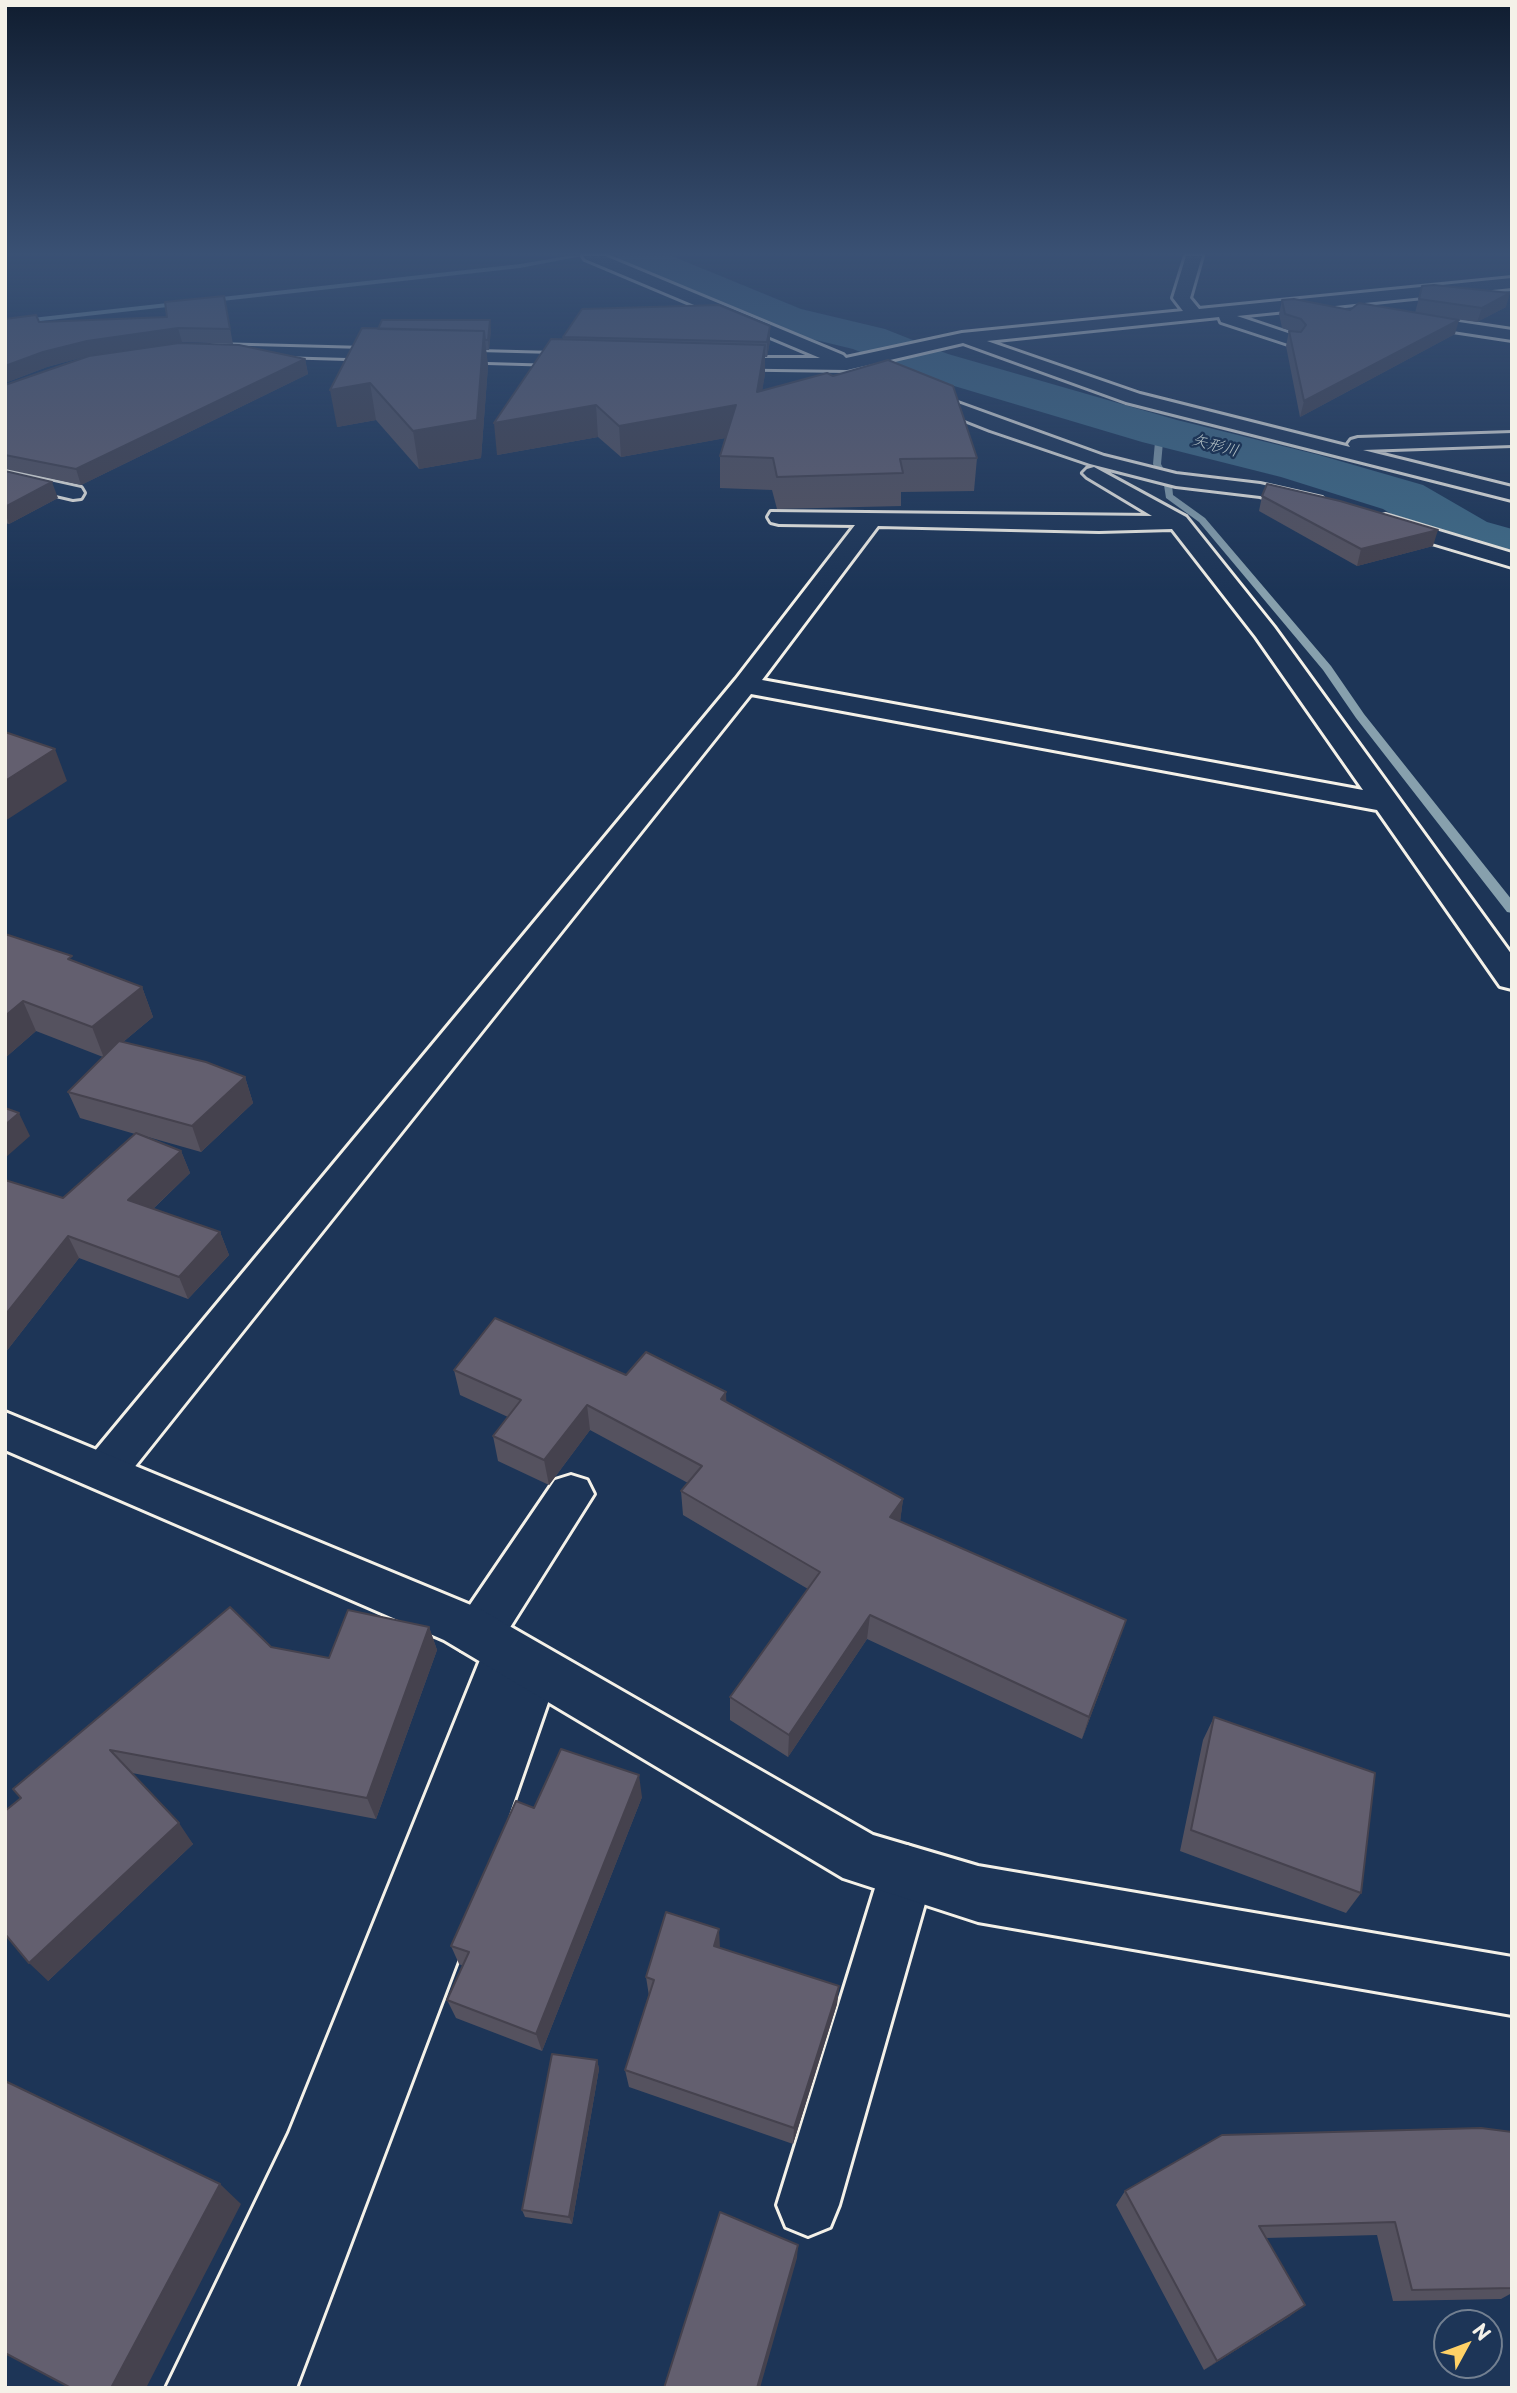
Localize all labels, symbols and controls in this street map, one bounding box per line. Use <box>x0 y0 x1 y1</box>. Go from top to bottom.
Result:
water label: 矢形川 <box>1189 431 1241 461</box>
north arrow <box>1433 2309 1503 2379</box>
text: N <box>1467 2317 1498 2346</box>

